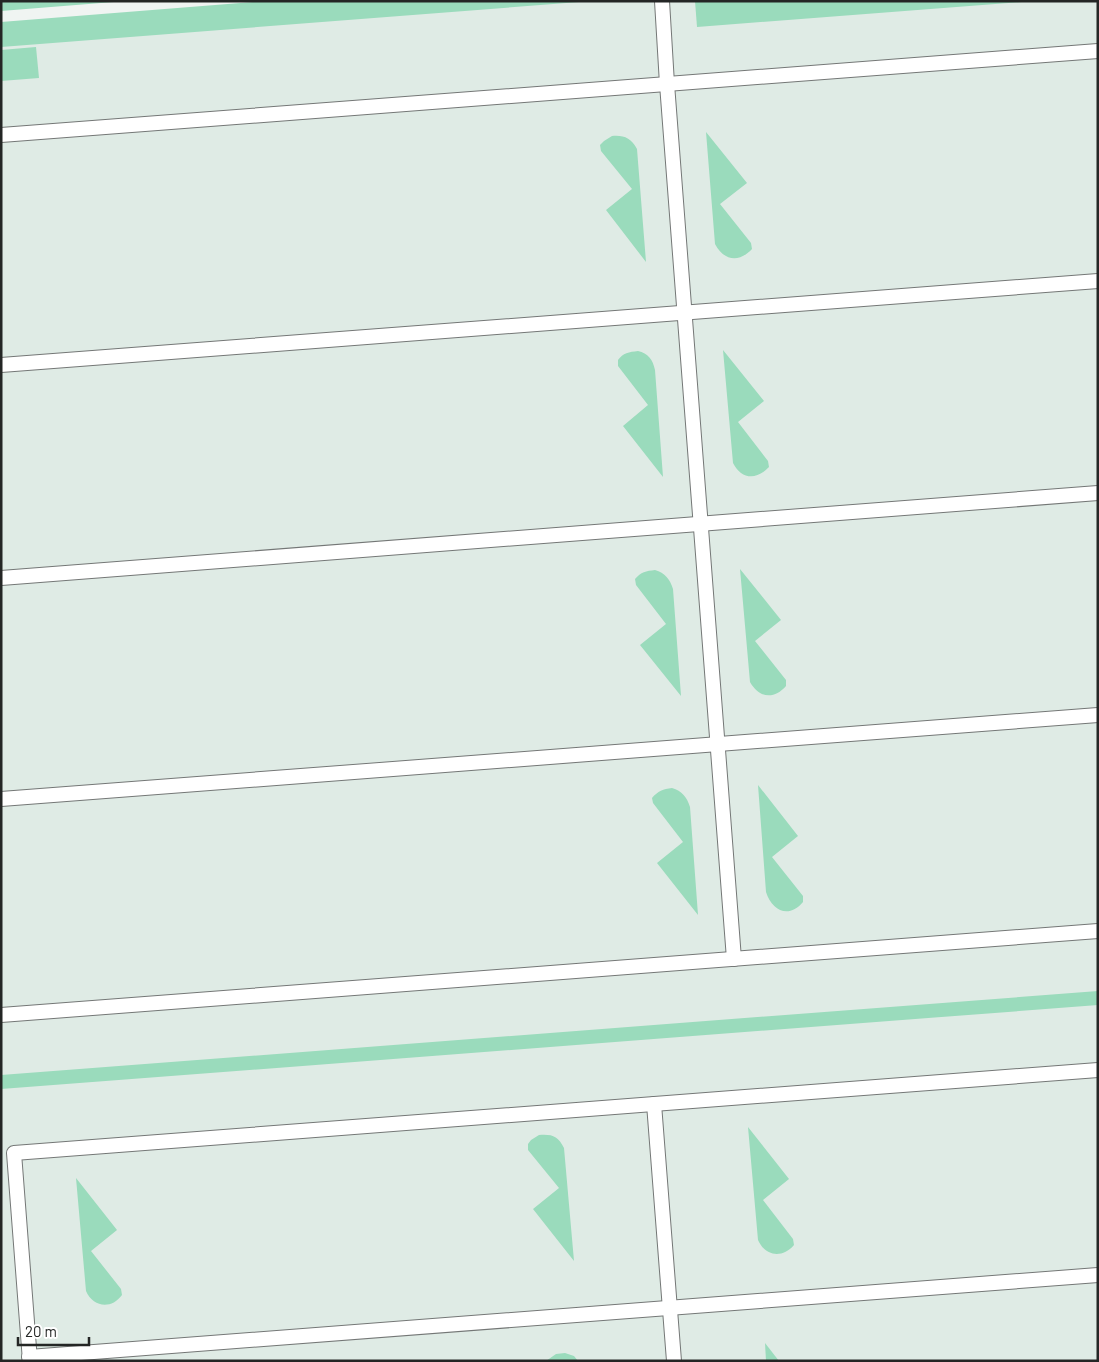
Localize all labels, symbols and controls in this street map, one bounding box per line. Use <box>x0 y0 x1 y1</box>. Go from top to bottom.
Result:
scale bar <box>18 1314 89 1346</box>
text: 20 m <box>25 1322 57 1340</box>

